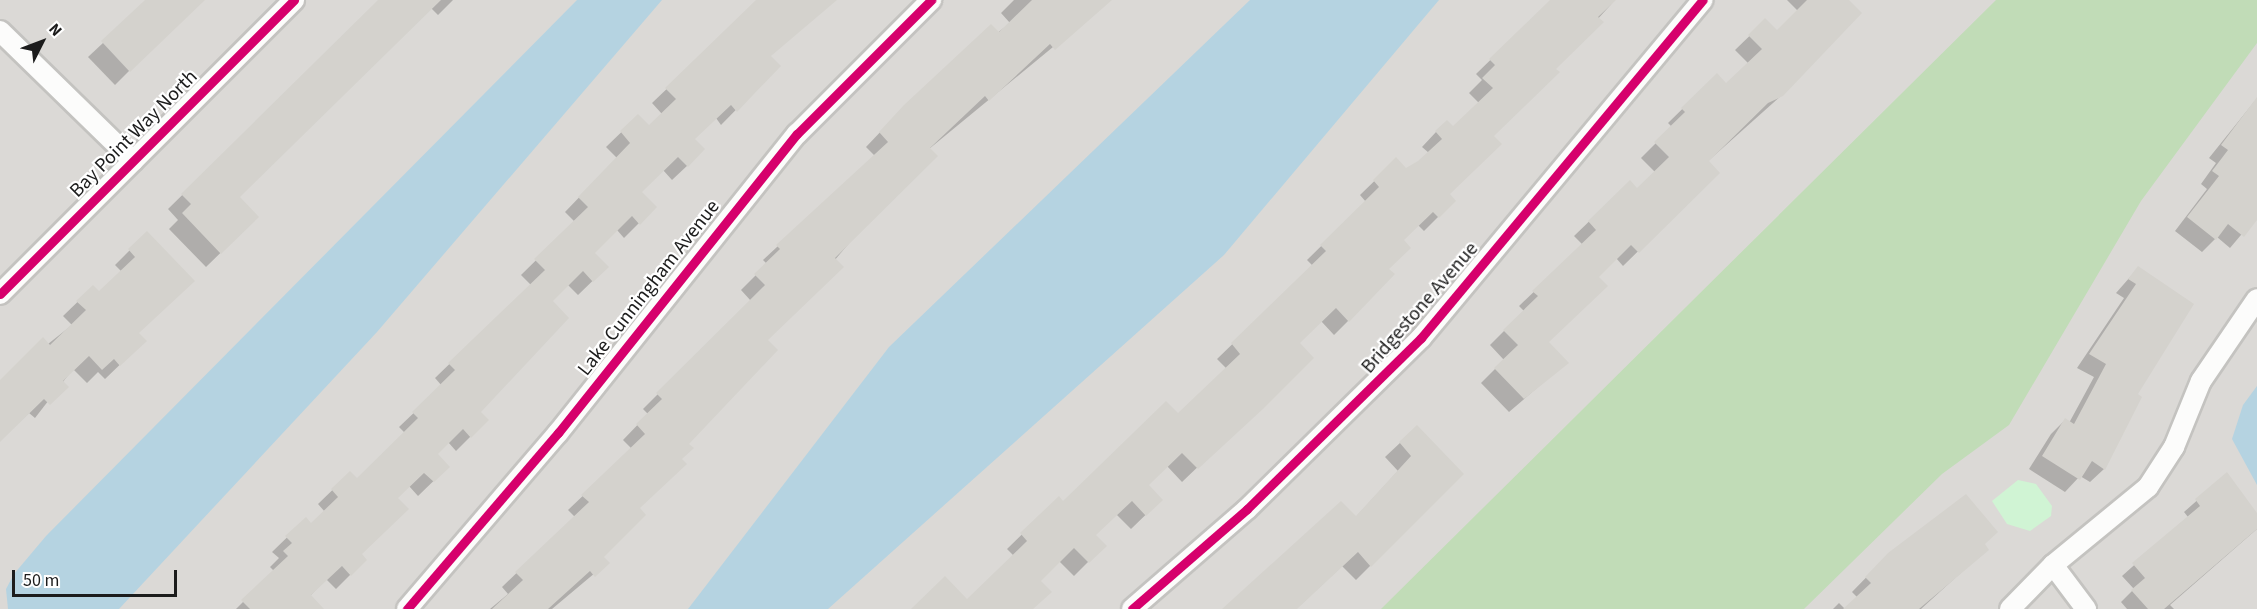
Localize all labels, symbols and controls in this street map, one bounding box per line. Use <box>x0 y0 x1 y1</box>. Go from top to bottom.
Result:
north arrow <box>12 12 72 72</box>
text: N <box>44 19 67 41</box>
street label: Bay Point Way North <box>65 65 203 203</box>
street label: Lake Cunningham Avenue <box>573 195 725 381</box>
street label: Bridgestone Avenue <box>1356 237 1484 379</box>
scale bar <box>15 558 180 596</box>
text: 50 m <box>23 568 59 593</box>

